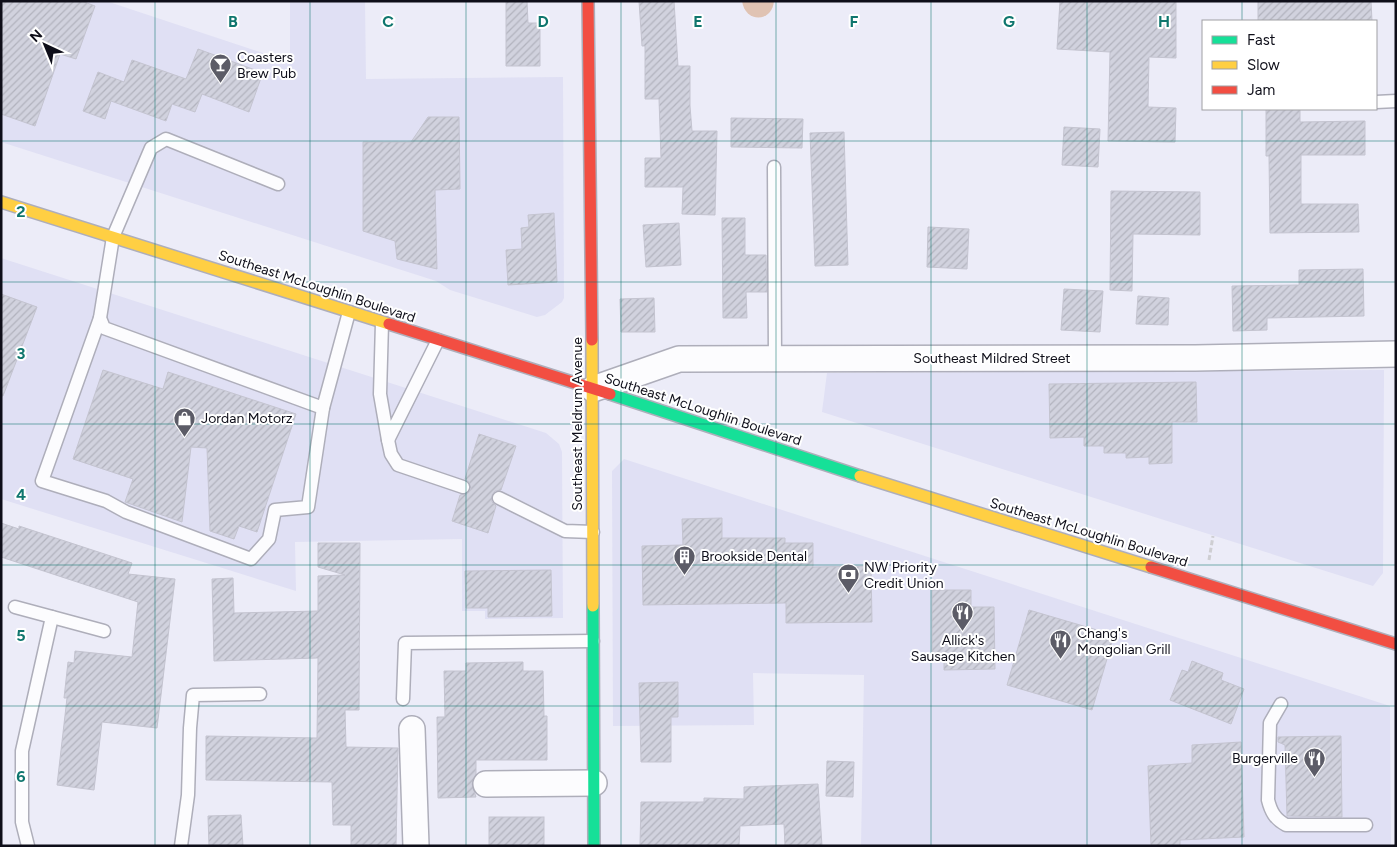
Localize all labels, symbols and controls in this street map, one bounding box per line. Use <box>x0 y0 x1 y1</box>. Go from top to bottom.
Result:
text: B <box>228 12 238 31</box>
text: C <box>382 12 394 31</box>
text: D <box>537 12 549 31</box>
text: E <box>693 12 703 31</box>
text: F <box>850 12 859 31</box>
text: G <box>1003 12 1015 31</box>
text: H <box>1158 12 1170 31</box>
north arrow <box>20 20 70 70</box>
legend <box>1202 20 1377 110</box>
text: N <box>27 26 46 46</box>
text: Fast <box>1247 31 1276 49</box>
place label: Coasters Brew Pub <box>237 49 296 82</box>
bar icon: Coasters Brew Pub <box>209 53 233 84</box>
text: Slow <box>1247 56 1280 74</box>
text: Jam <box>1247 81 1275 99</box>
text: 2 <box>16 202 26 221</box>
street label: Southeast McLoughlin Boulevard <box>216 247 418 326</box>
street label: Southeast Meldrum Avenue <box>569 337 586 511</box>
text: 3 <box>17 344 26 363</box>
street label: Southeast Mildred Street <box>913 350 1071 367</box>
street label: Southeast McLoughlin Boulevard <box>602 370 804 449</box>
shop icon: Jordan Motorz <box>173 406 197 437</box>
place label: Jordan Motorz <box>201 410 293 427</box>
text: 4 <box>16 485 26 504</box>
street label: Southeast McLoughlin Boulevard <box>988 494 1190 571</box>
building icon: Brookside Dental <box>673 544 697 575</box>
place label: Brookside Dental <box>701 548 807 565</box>
place label: NW Priority Credit Union <box>864 559 944 592</box>
bank icon: NW Priority Credit Union <box>836 563 860 594</box>
restaurant icon: Allick's Sausage Kitchen <box>951 600 975 631</box>
place label: Chang's Mongolian Grill <box>1077 625 1171 658</box>
text: 5 <box>16 626 26 645</box>
restaurant icon: Chang's Mongolian Grill <box>1049 629 1073 660</box>
place label: Allick's Sausage Kitchen <box>911 632 1015 665</box>
restaurant icon: Burgerville <box>1302 746 1326 777</box>
place label: Burgerville <box>1232 750 1298 767</box>
text: 6 <box>16 767 26 786</box>

